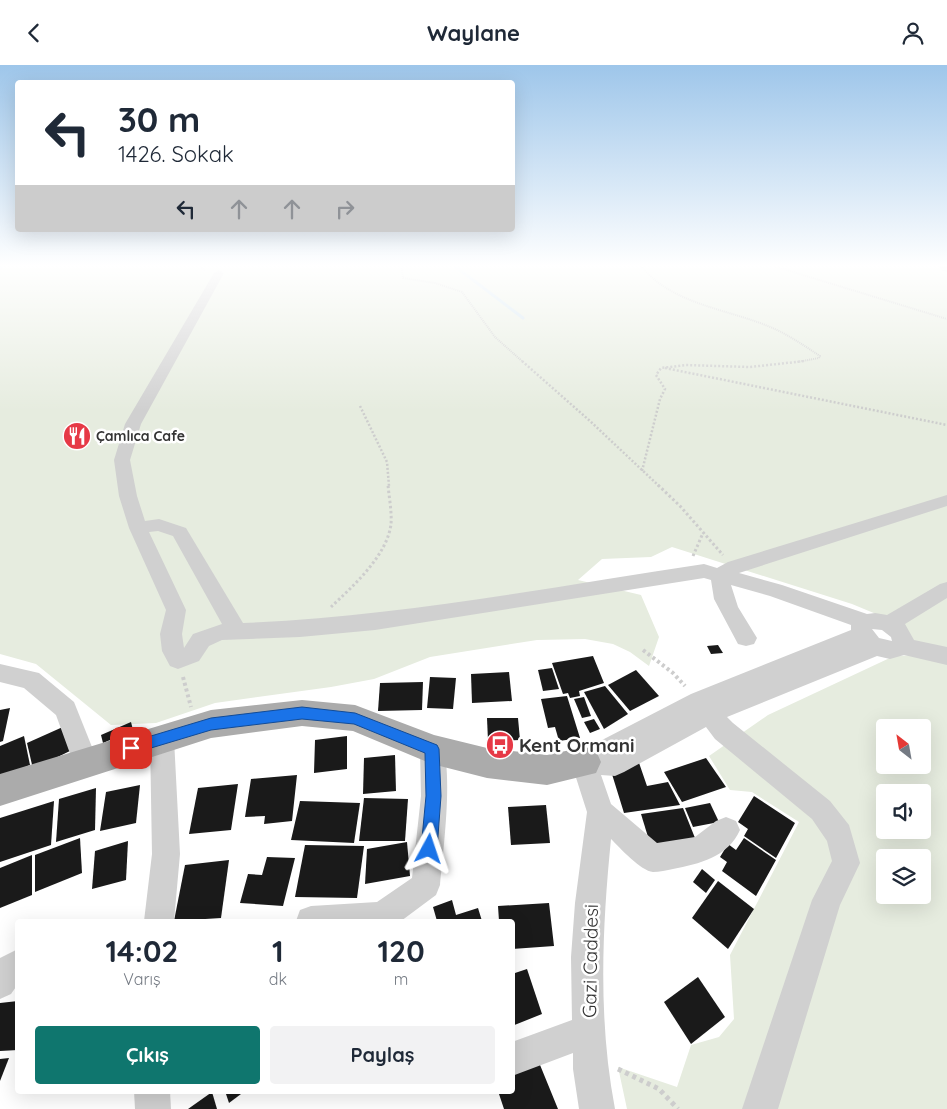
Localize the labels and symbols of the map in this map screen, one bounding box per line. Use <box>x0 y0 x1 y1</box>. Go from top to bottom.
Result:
restaurant icon: Çamlıca Cafe <box>62 421 92 451</box>
place label: Çamlıca Cafe <box>96 427 185 445</box>
north arrow <box>876 719 931 774</box>
pin <box>110 727 152 769</box>
bus stop icon: Kent Ormani <box>485 730 515 760</box>
place label: Kent Ormani <box>519 733 635 757</box>
position arrow <box>402 822 454 874</box>
street label: Gazi Caddesi <box>577 904 603 1018</box>

